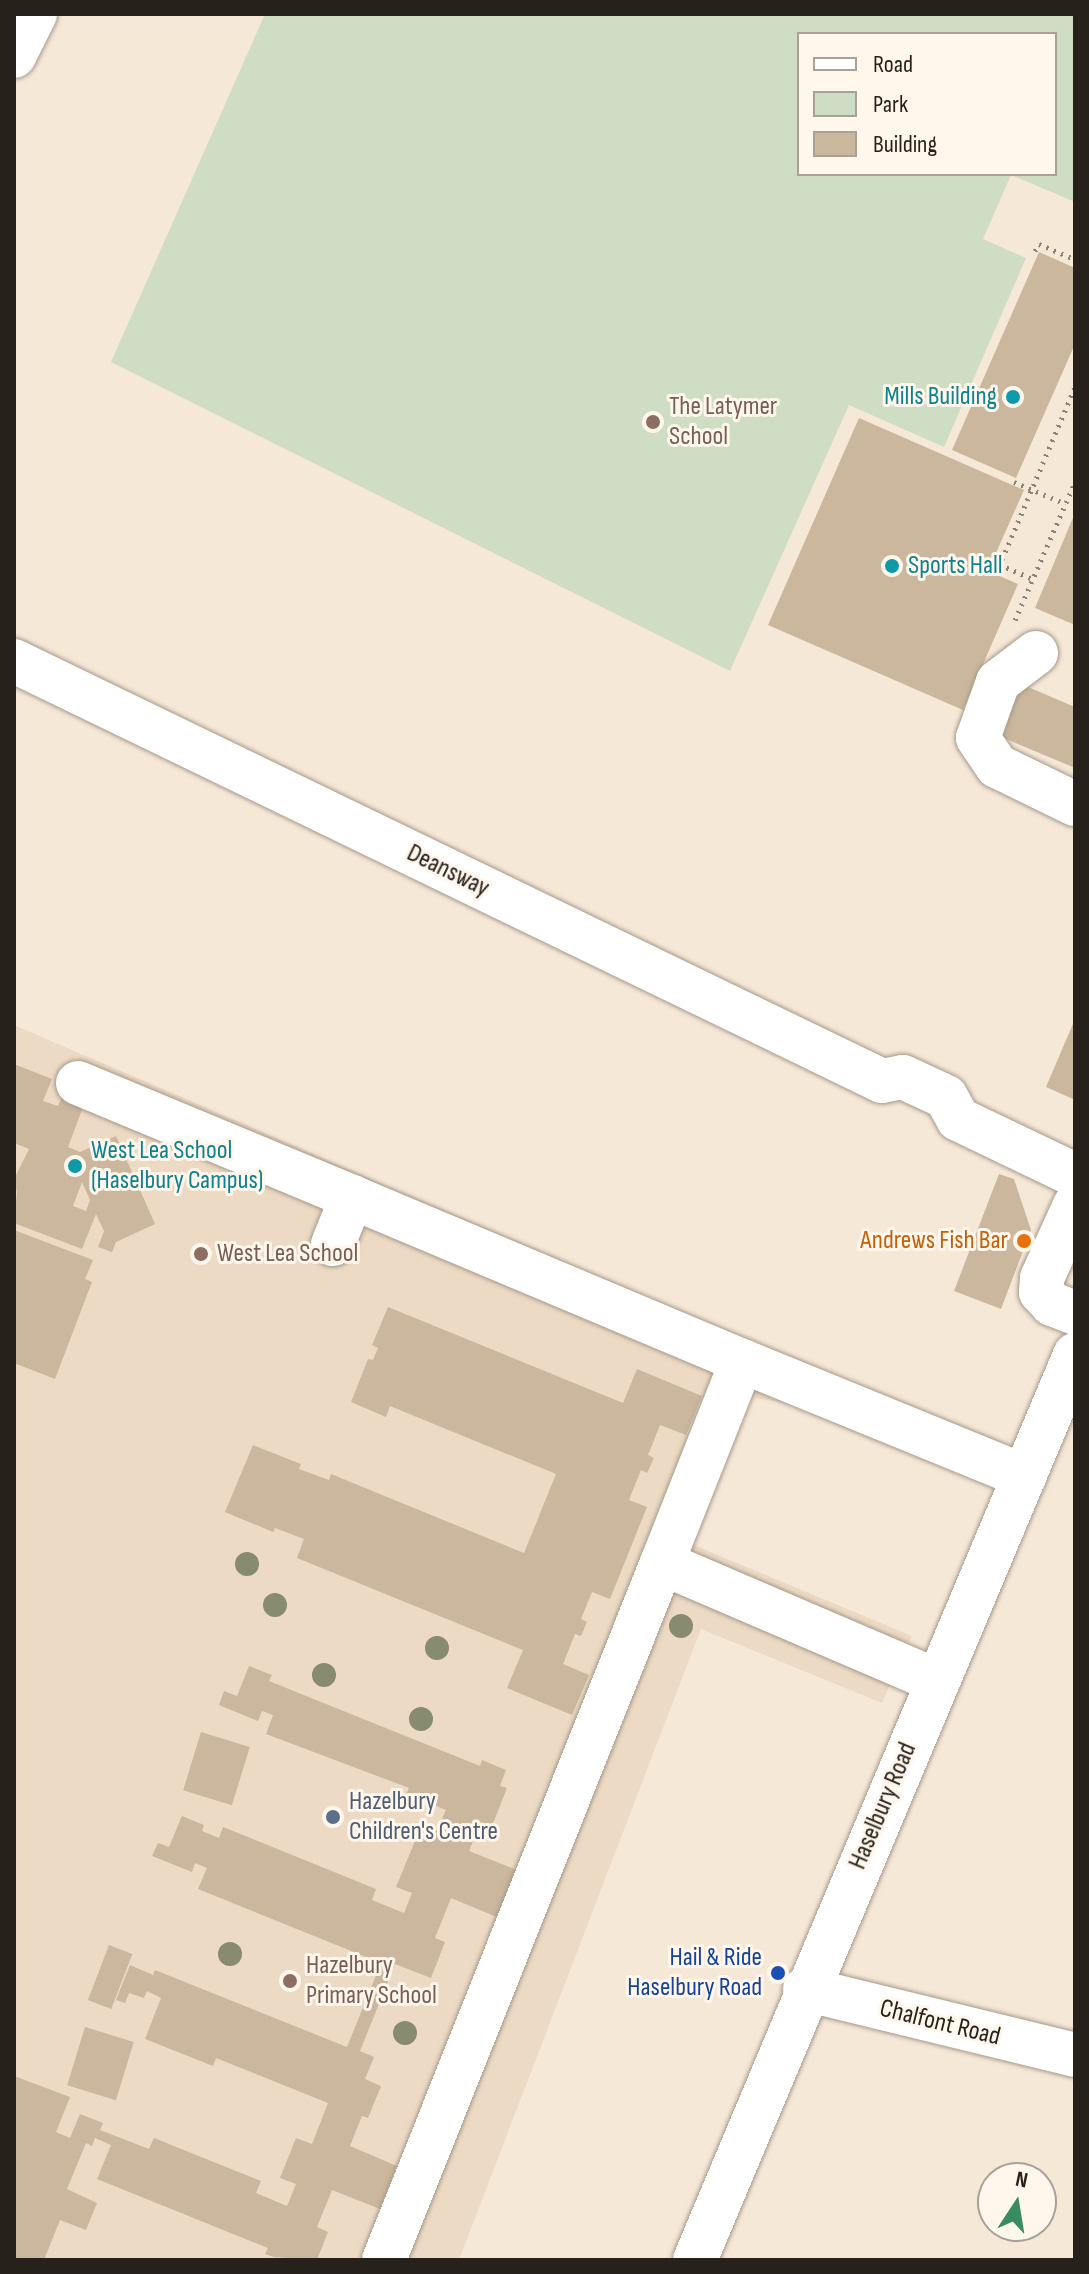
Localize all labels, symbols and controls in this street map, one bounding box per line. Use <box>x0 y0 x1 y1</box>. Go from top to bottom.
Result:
legend <box>797 32 1057 176</box>
text: Road <box>873 50 913 79</box>
text: Park <box>873 90 908 119</box>
text: Building <box>873 130 937 159</box>
place label: Mills Building <box>884 381 997 413</box>
marker: Mills Building <box>1004 388 1022 406</box>
place label: The Latymer School <box>669 391 777 452</box>
marker: The Latymer School <box>644 413 662 431</box>
place label: Sports Hall <box>908 550 1003 582</box>
marker: Sports Hall <box>883 557 901 575</box>
street label: Deansway <box>402 838 494 904</box>
place label: West Lea School (Haselbury Campus) <box>91 1135 263 1196</box>
marker: West Lea School (Haselbury Campus) <box>66 1157 84 1175</box>
place label: Andrews Fish Bar <box>860 1225 1008 1257</box>
marker: Andrews Fish Bar <box>1015 1232 1033 1250</box>
place label: West Lea School <box>217 1238 358 1270</box>
marker: West Lea School <box>192 1245 210 1263</box>
street label: Haselbury Road <box>842 1738 924 1874</box>
place label: Hazelbury Children's Centre <box>349 1786 498 1848</box>
marker: Hazelbury Children's Centre <box>324 1808 342 1826</box>
place label: Hail & Ride Haselbury Road <box>627 1942 762 2004</box>
place label: Hazelbury Primary School <box>306 1950 437 2012</box>
marker: Hail & Ride Haselbury Road <box>769 1964 787 1982</box>
marker: Hazelbury Primary School <box>281 1972 299 1990</box>
street label: Chalfont Road <box>877 1993 1003 2053</box>
north arrow <box>977 2162 1057 2242</box>
text: N <box>1013 2166 1030 2194</box>

